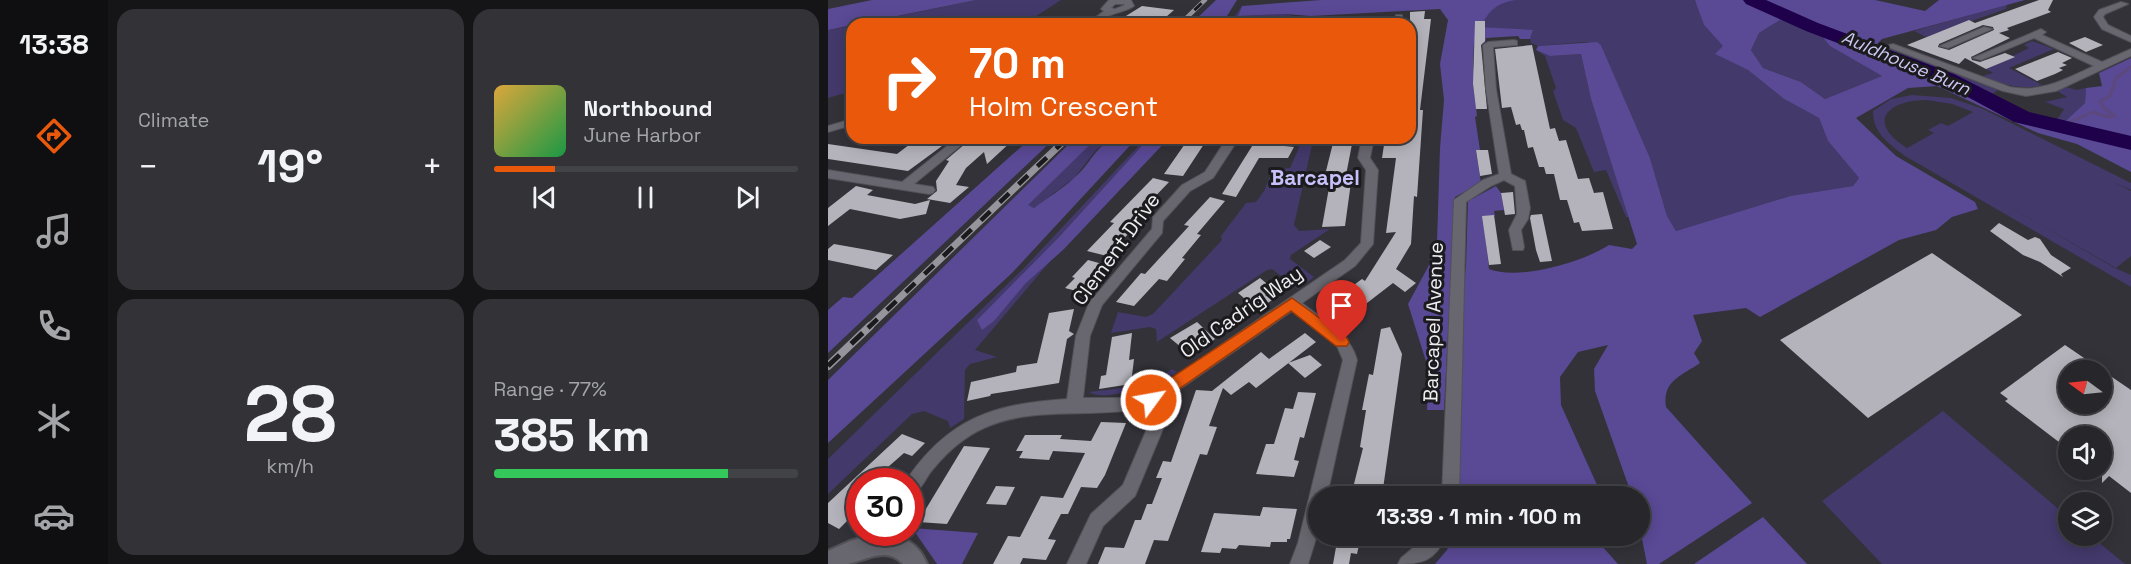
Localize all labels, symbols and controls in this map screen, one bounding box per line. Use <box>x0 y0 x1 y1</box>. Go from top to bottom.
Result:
water label: Auldhouse Burn <box>1839 25 1975 100</box>
text: 13:38 <box>19 27 89 62</box>
text: 70 m <box>969 37 1066 90</box>
icon: right <box>870 42 948 120</box>
text: Holm Crescent <box>969 89 1158 124</box>
text: Northbound <box>584 94 713 122</box>
text: Climate <box>138 107 209 133</box>
icon: directions <box>33 115 75 157</box>
text: June Harbor <box>584 122 701 148</box>
text: 19° <box>257 138 323 195</box>
text: − <box>138 146 158 188</box>
text: + <box>422 146 442 188</box>
district label: Barcapel <box>1270 164 1360 191</box>
icon: previous <box>528 181 561 214</box>
icon: pause <box>629 181 662 214</box>
icon: next <box>731 181 764 214</box>
street label: Clement Drive <box>1066 188 1166 310</box>
icon: music <box>33 210 75 252</box>
street label: Barcapel Avenue <box>1417 241 1449 403</box>
street label: Old Cadrig Way <box>1174 260 1308 364</box>
pin <box>1316 280 1367 342</box>
icon: arrive <box>1325 289 1358 322</box>
icon: phone <box>33 305 75 347</box>
north arrow <box>2058 360 2112 414</box>
map controls <box>2058 360 2112 546</box>
text: 28 <box>244 364 337 464</box>
position arrow <box>1119 368 1183 432</box>
text: Range · 77% <box>494 376 607 402</box>
icon: climate <box>33 400 75 442</box>
text: 385 km <box>494 407 650 464</box>
button: sound <box>2058 426 2112 480</box>
text: km/h <box>266 453 314 479</box>
speed limit sign: 30 <box>846 468 924 546</box>
button: layers <box>2058 492 2112 546</box>
icon: car <box>33 495 75 537</box>
text: 13:39 · 1 min · 100 m <box>1376 502 1582 530</box>

